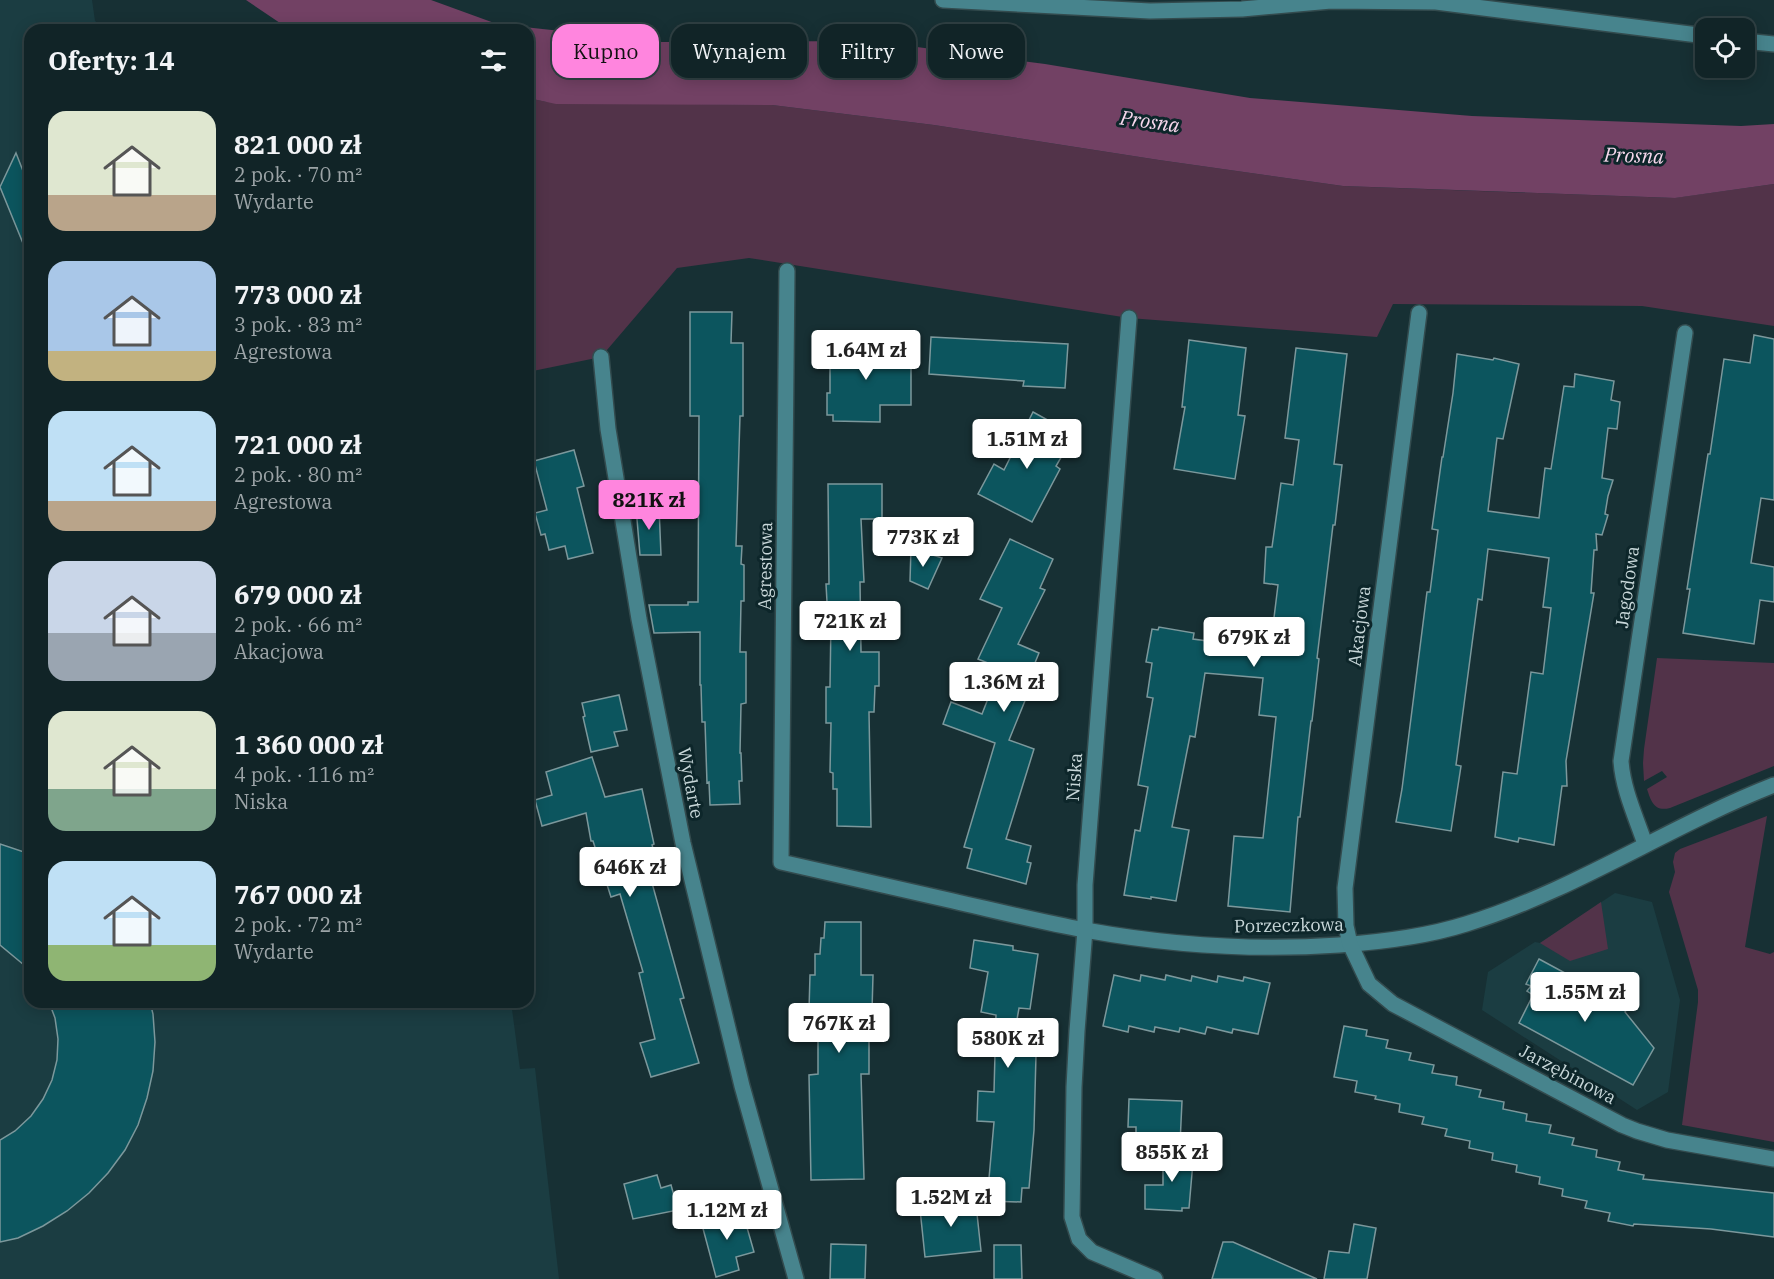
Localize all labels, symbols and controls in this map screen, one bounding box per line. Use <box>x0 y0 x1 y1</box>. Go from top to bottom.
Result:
map controls <box>1695 18 1755 78</box>
button: locate <box>1695 18 1755 78</box>
chip: Kupno <box>552 24 659 78</box>
chip: Wynajem <box>671 24 807 78</box>
chip: Filtry <box>819 24 916 78</box>
chip: Nowe <box>928 24 1025 78</box>
text: Oferty: 14 <box>48 43 175 77</box>
icon: filters <box>477 44 510 77</box>
water label: Prosna <box>1117 103 1182 139</box>
text: 821 000 zł <box>234 127 362 161</box>
icon: home <box>96 135 168 207</box>
water label: Prosna <box>1603 140 1665 170</box>
text: 2 pok. · 70 m² <box>234 161 362 188</box>
text: Wydarte <box>234 188 314 215</box>
text: 773 000 zł <box>234 277 362 311</box>
icon: home <box>96 285 168 357</box>
text: 3 pok. · 83 m² <box>234 311 362 338</box>
pin: 1.64M zł <box>804 330 928 381</box>
text: 1.64M zł <box>825 336 907 363</box>
text: Agrestowa <box>234 338 332 365</box>
pin: 1.51M zł <box>965 419 1089 470</box>
text: 1.51M zł <box>986 425 1068 452</box>
text: 721 000 zł <box>234 427 362 461</box>
icon: home <box>96 435 168 507</box>
text: 2 pok. · 80 m² <box>234 461 362 488</box>
pin: 821K zł <box>594 480 704 531</box>
text: 821K zł <box>613 486 685 513</box>
text: Agrestowa <box>234 488 332 515</box>
pin: 773K zł <box>868 517 978 568</box>
street label: Agrestowa <box>753 521 777 610</box>
text: 773K zł <box>887 523 959 550</box>
street label: Jagodowa <box>1610 544 1644 629</box>
text: 679 000 zł <box>234 577 362 611</box>
street label: Akacjowa <box>1343 584 1375 668</box>
icon: home <box>96 585 168 657</box>
pin: 721K zł <box>795 601 905 652</box>
text: 721K zł <box>814 607 886 634</box>
text: 2 pok. · 66 m² <box>234 611 362 638</box>
pin: 679K zł <box>1199 617 1309 668</box>
text: 679K zł <box>1218 623 1290 650</box>
text: Akacjowa <box>234 638 324 665</box>
pin: 1.36M zł <box>942 662 1066 713</box>
text: 1.36M zł <box>963 668 1045 695</box>
text: 1 360 000 zł <box>234 727 383 761</box>
icon: home <box>96 735 168 807</box>
street label: Wydarte <box>673 746 709 820</box>
street label: Niska <box>1061 752 1087 802</box>
text: 4 pok. · 116 m² <box>234 761 374 788</box>
text: Niska <box>234 788 288 815</box>
pin: 646K zł <box>575 847 685 898</box>
text: 646K zł <box>594 853 666 880</box>
text: 767 000 zł <box>234 877 362 911</box>
icon: home <box>96 885 168 957</box>
text: 2 pok. · 72 m² <box>234 911 362 938</box>
street label: Porzeczkowa <box>1234 913 1344 937</box>
text: Wydarte <box>234 938 314 965</box>
pin: 1.55M zł <box>1523 972 1647 1023</box>
text: 1.55M zł <box>1544 978 1626 1005</box>
pin: 767K zł <box>784 1003 894 1054</box>
text: 767K zł <box>803 1009 875 1036</box>
pin: 580K zł <box>953 1018 1063 1069</box>
text: 580K zł <box>972 1024 1044 1051</box>
street label: Jarzębinowa <box>1516 1039 1620 1109</box>
pin: 855K zł <box>1117 1132 1227 1183</box>
text: 855K zł <box>1136 1138 1208 1165</box>
pin: 1.52M zł <box>889 1177 1013 1228</box>
text: 1.52M zł <box>910 1183 992 1210</box>
pin: 1.12M zł <box>665 1190 789 1241</box>
text: 1.12M zł <box>686 1196 768 1223</box>

